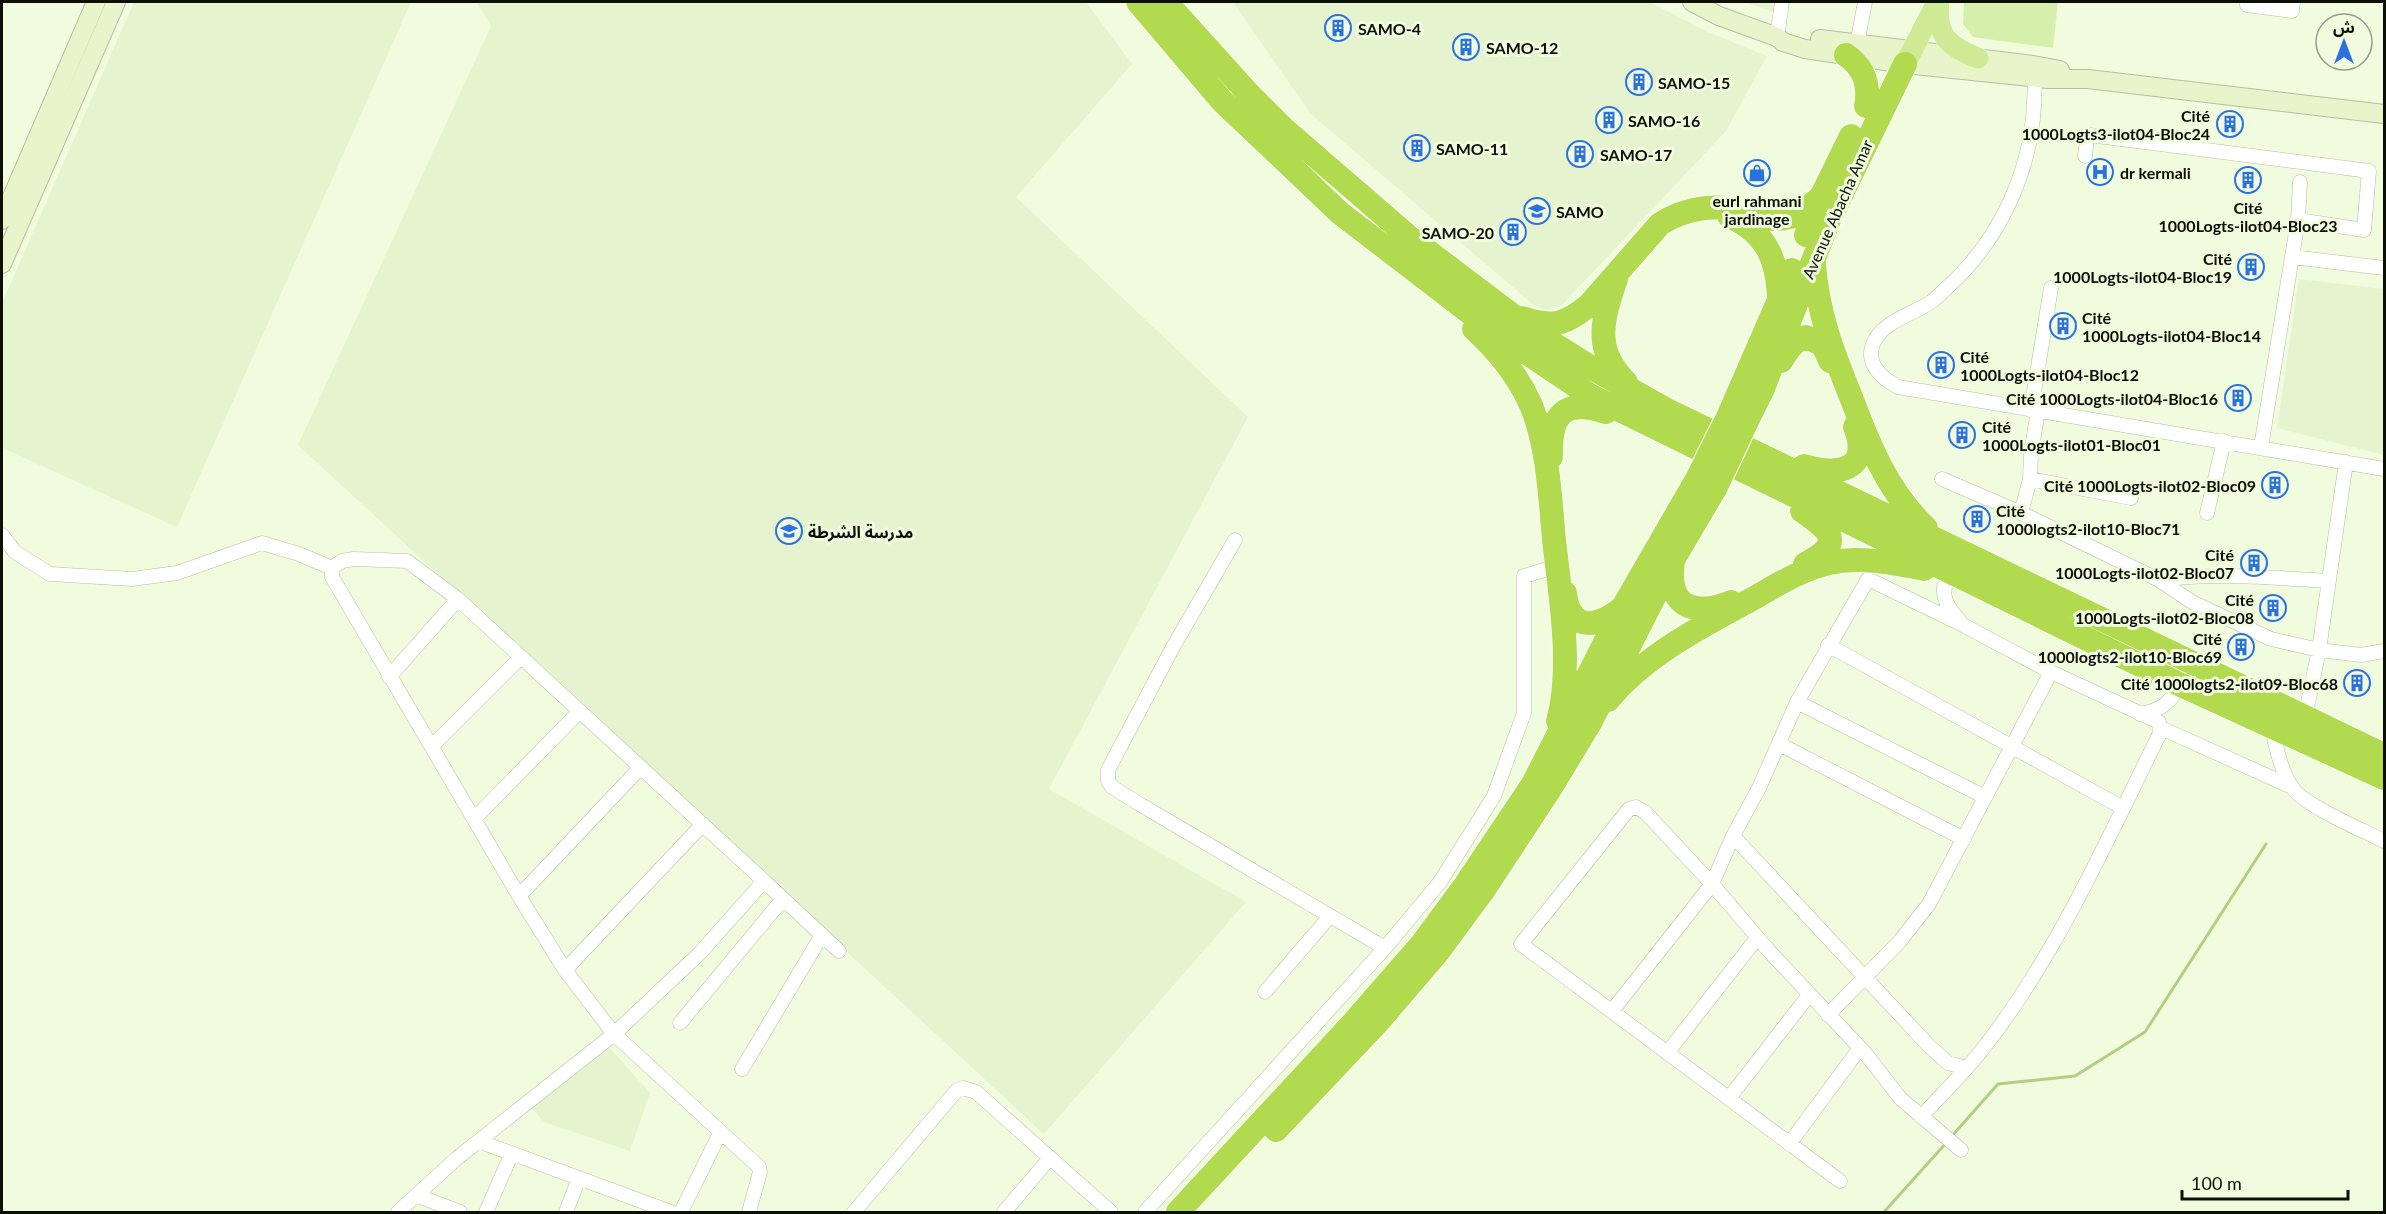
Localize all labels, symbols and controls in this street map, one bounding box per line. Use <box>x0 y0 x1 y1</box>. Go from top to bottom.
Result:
north arrow <box>2314 12 2374 72</box>
building icon: SAMO-4 <box>1323 13 1353 43</box>
text: ش <box>2333 17 2355 37</box>
place label: SAMO-4 <box>1358 19 1421 38</box>
building icon: SAMO-12 <box>1451 32 1481 62</box>
place label: SAMO-12 <box>1486 38 1558 57</box>
building icon: SAMO-15 <box>1624 67 1654 97</box>
place label: SAMO-15 <box>1658 73 1730 92</box>
building icon: SAMO-16 <box>1594 105 1624 135</box>
place label: Cité 1000Logts3-ilot04-Bloc24 <box>2022 106 2210 143</box>
building icon: Cité 1000Logts3-ilot04-Bloc24 <box>2215 109 2245 139</box>
place label: SAMO-16 <box>1628 111 1700 130</box>
building icon: SAMO-11 <box>1402 133 1432 163</box>
street label: Avenue Abacha Amar <box>1798 136 1876 281</box>
place label: SAMO-11 <box>1436 139 1508 158</box>
building icon: SAMO-17 <box>1565 139 1595 169</box>
place label: SAMO-17 <box>1600 145 1672 164</box>
hospital icon: dr kermali <box>2085 157 2115 187</box>
shop icon: eurl rahmani jardinage <box>1742 158 1772 188</box>
place label: dr kermali <box>2120 163 2191 182</box>
building icon: Cité 1000Logts-ilot04-Bloc23 <box>2233 165 2263 195</box>
place label: eurl rahmani jardinage <box>1712 191 1802 228</box>
school or university icon: SAMO <box>1522 196 1552 226</box>
place label: Cité 1000Logts-ilot04-Bloc23 <box>2159 198 2337 235</box>
place label: SAMO <box>1556 202 1604 221</box>
building icon: SAMO-20 <box>1498 217 1528 247</box>
place label: SAMO-20 <box>1422 223 1494 242</box>
place label: Cité 1000Logts-ilot04-Bloc19 <box>2053 249 2232 286</box>
building icon: Cité 1000Logts-ilot04-Bloc19 <box>2236 252 2266 282</box>
place label: Cité 1000Logts-ilot04-Bloc14 <box>2082 308 2261 345</box>
building icon: Cité 1000Logts-ilot04-Bloc14 <box>2048 311 2078 341</box>
place label: Cité 1000Logts-ilot04-Bloc12 <box>1960 347 2139 384</box>
building icon: Cité 1000Logts-ilot04-Bloc12 <box>1926 350 1956 380</box>
building icon: Cité 1000Logts-ilot04-Bloc16 <box>2223 383 2253 413</box>
place label: Cité 1000Logts-ilot04-Bloc16 <box>2006 389 2218 408</box>
place label: Cité 1000Logts-ilot01-Bloc01 <box>1982 417 2161 454</box>
building icon: Cité 1000Logts-ilot01-Bloc01 <box>1947 420 1977 450</box>
building icon: Cité 1000Logts-ilot02-Bloc09 <box>2260 470 2290 500</box>
place label: Cité 1000Logts-ilot02-Bloc09 <box>2044 476 2256 495</box>
place label: Cité 1000logts2-ilot10-Bloc71 <box>1996 501 2180 538</box>
building icon: Cité 1000logts2-ilot10-Bloc71 <box>1962 504 1992 534</box>
school or university icon: مدرسة الشرطة <box>774 516 804 546</box>
place label: مدرسة الشرطة <box>808 522 913 542</box>
place label: Cité 1000Logts-ilot02-Bloc07 <box>2055 545 2234 582</box>
building icon: Cité 1000Logts-ilot02-Bloc07 <box>2239 548 2269 578</box>
place label: Cité 1000Logts-ilot02-Bloc08 <box>2075 590 2254 627</box>
building icon: Cité 1000Logts-ilot02-Bloc08 <box>2258 593 2288 623</box>
place label: Cité 1000logts2-ilot10-Bloc69 <box>2038 629 2222 666</box>
building icon: Cité 1000logts2-ilot10-Bloc69 <box>2226 632 2256 662</box>
building icon: Cité 1000logts2-ilot09-Bloc68 <box>2342 668 2372 698</box>
place label: Cité 1000logts2-ilot09-Bloc68 <box>2121 674 2338 693</box>
scale bar <box>2182 1163 2348 1201</box>
text: 100 m <box>2191 1172 2242 1194</box>

